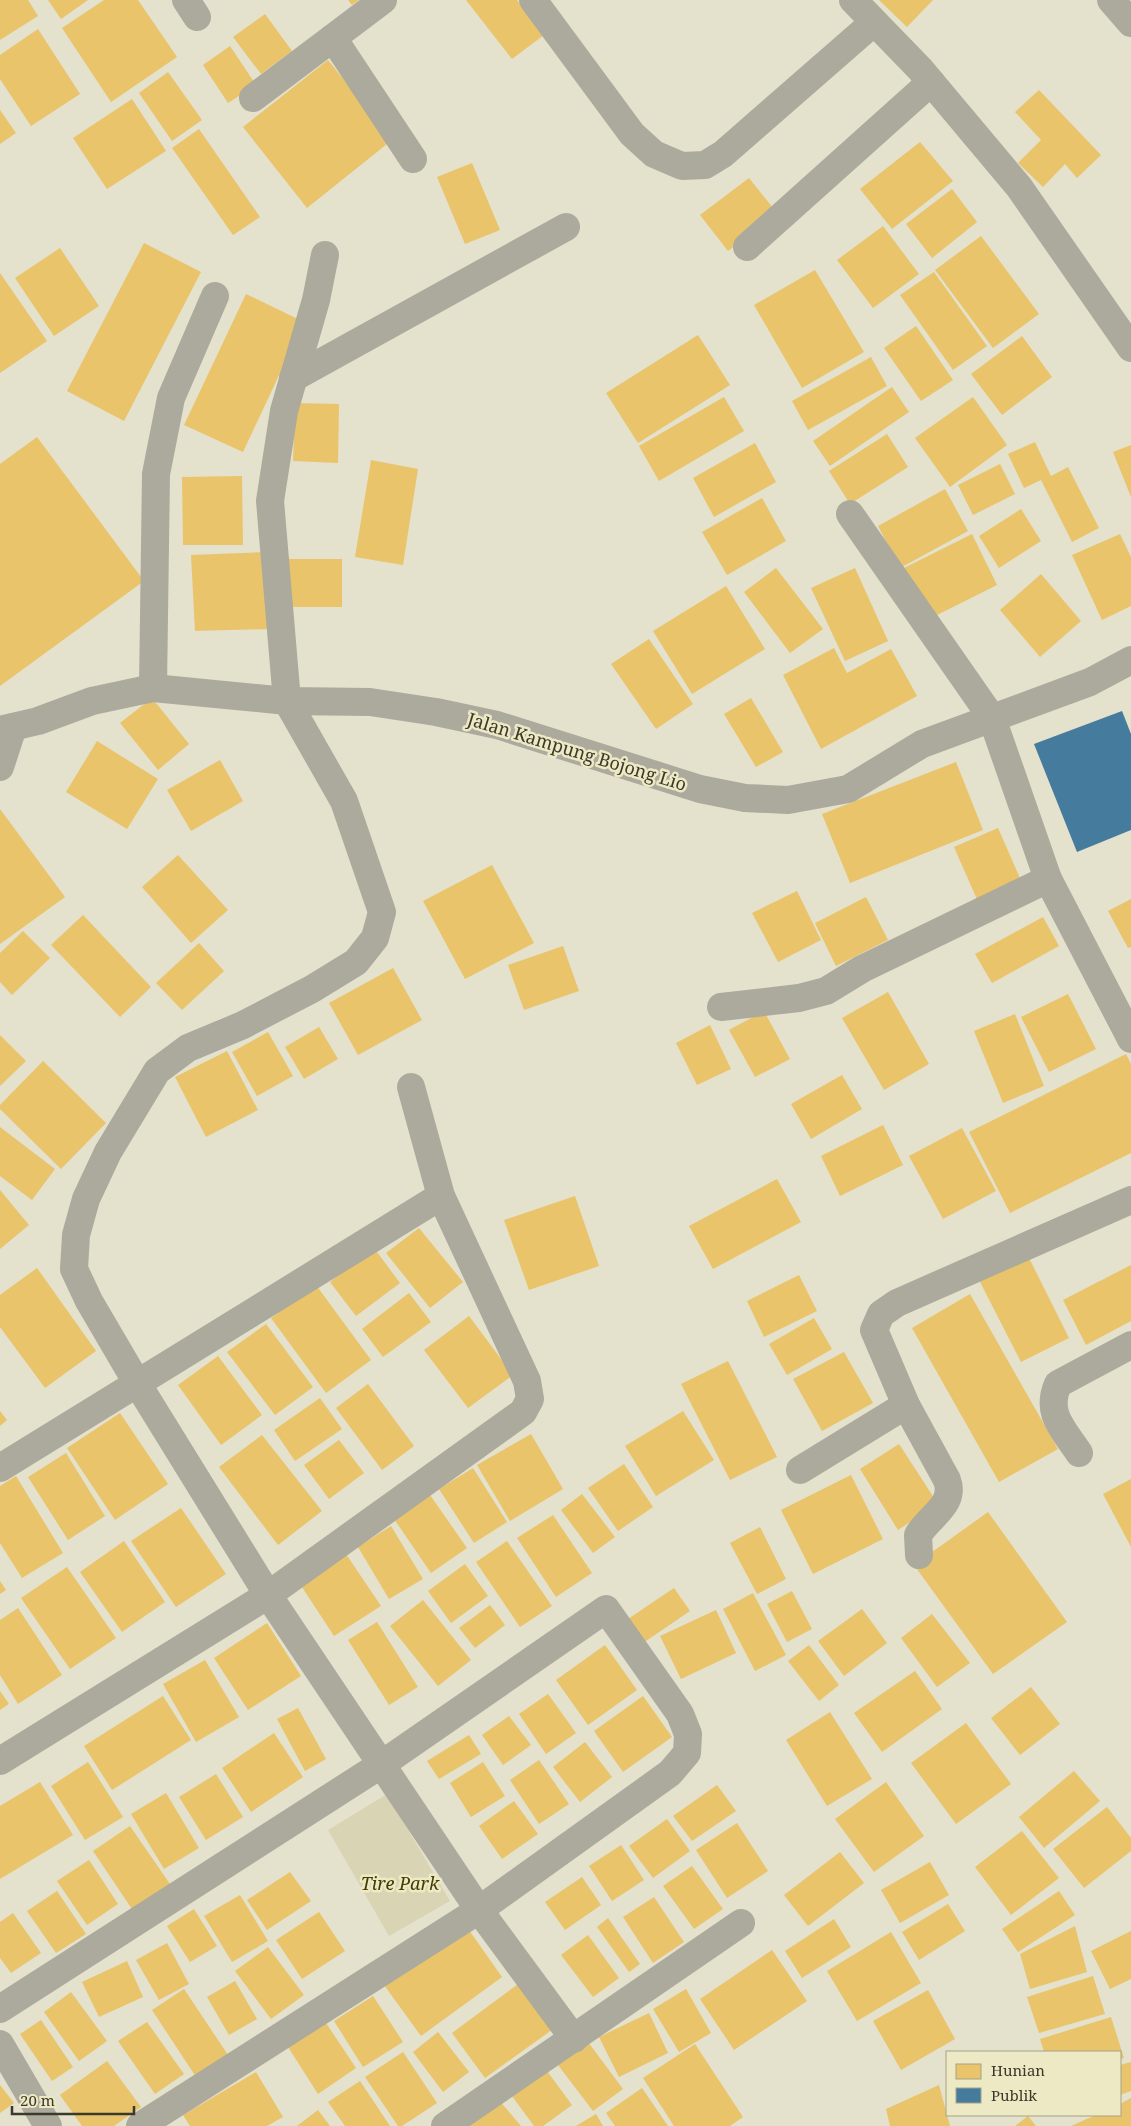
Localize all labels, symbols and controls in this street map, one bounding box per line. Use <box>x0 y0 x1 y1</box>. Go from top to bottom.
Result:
street label: Jalan Kampung Bojong Lio <box>464 706 690 796</box>
park label: Tire Park <box>361 1871 440 1895</box>
legend <box>946 2051 1121 2116</box>
text: Hunian <box>991 2060 1045 2080</box>
scale bar <box>12 2084 135 2116</box>
text: Publik <box>991 2085 1037 2105</box>
text: 20 m <box>20 2090 55 2110</box>

